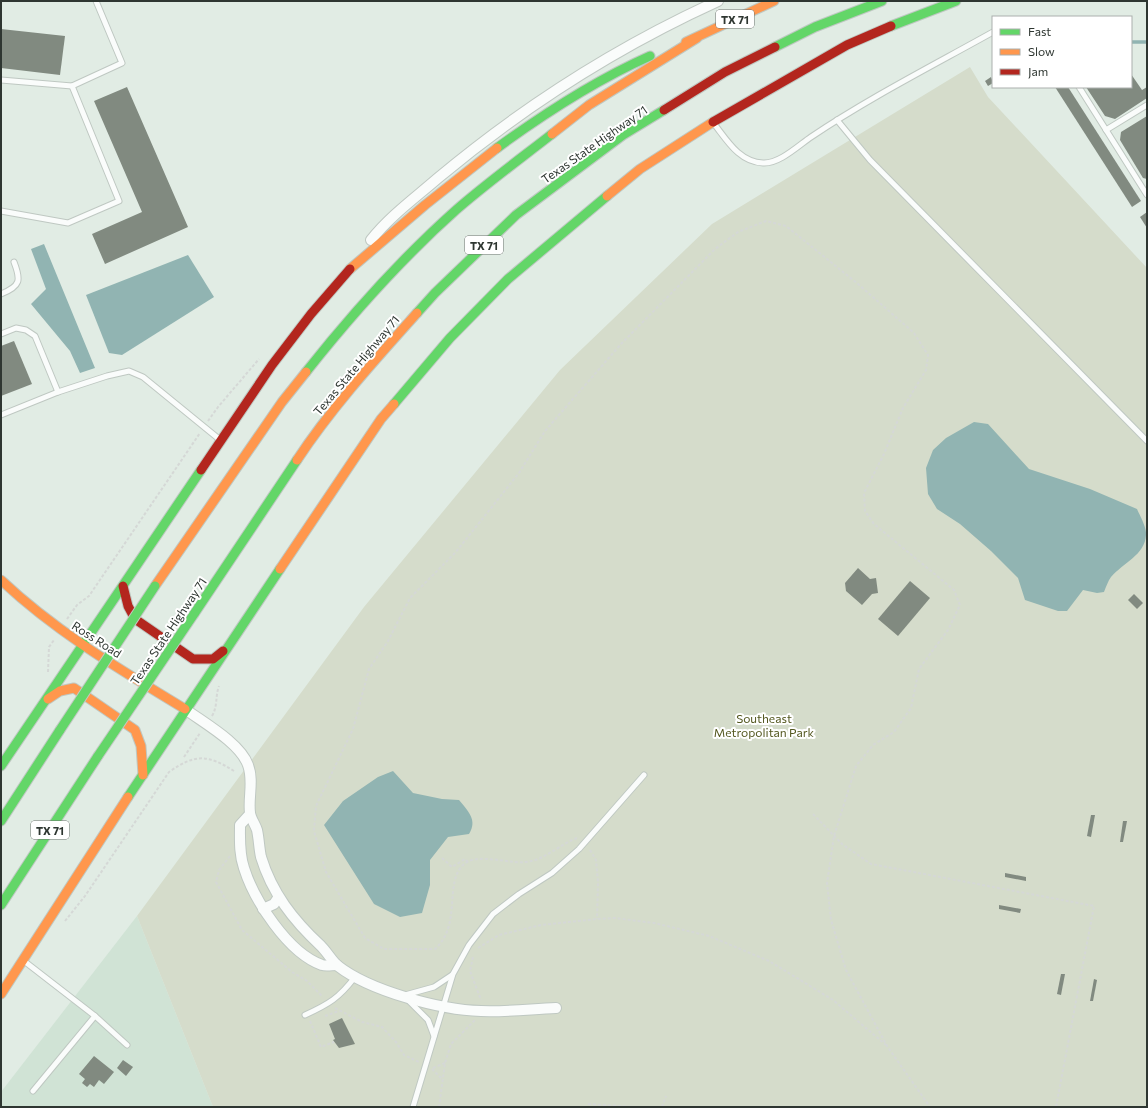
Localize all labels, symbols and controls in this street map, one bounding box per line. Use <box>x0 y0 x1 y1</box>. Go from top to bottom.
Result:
road number: TX 71 <box>716 10 754 28</box>
legend <box>992 16 1132 88</box>
text: Fast <box>1028 24 1051 38</box>
text: Slow <box>1028 44 1055 58</box>
text: Jam <box>1028 64 1048 79</box>
street label: Texas State Highway 71 <box>538 102 650 186</box>
road number: TX 71 <box>465 236 503 254</box>
street label: Texas State Highway 71 <box>310 312 402 418</box>
street label: Texas State Highway 71 <box>127 575 209 687</box>
street label: Ross Road <box>70 618 124 660</box>
park label: Southeast Metropolitan Park <box>714 711 815 739</box>
road number: TX 71 <box>31 821 69 839</box>

